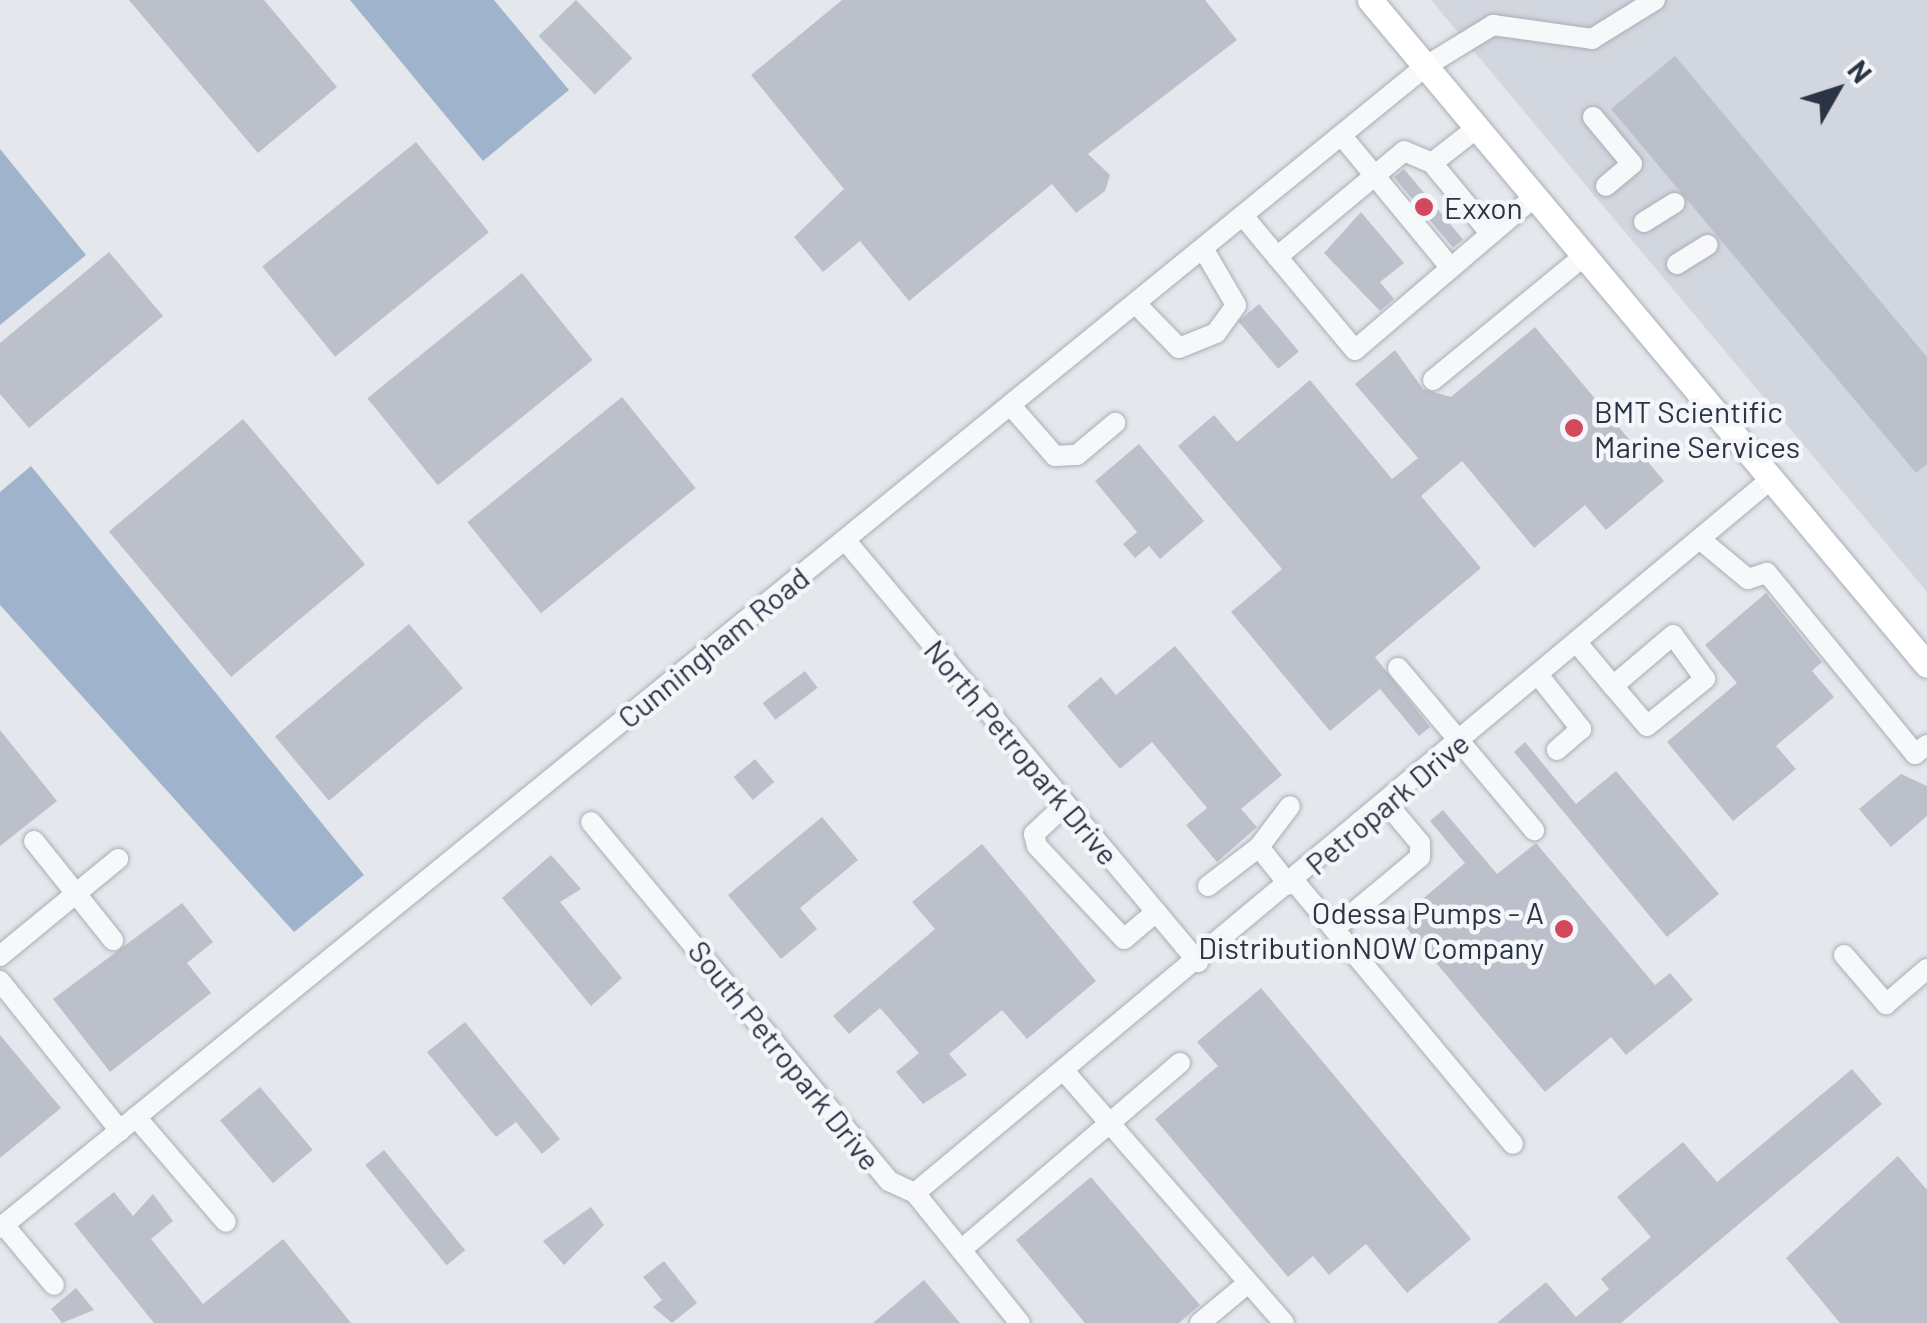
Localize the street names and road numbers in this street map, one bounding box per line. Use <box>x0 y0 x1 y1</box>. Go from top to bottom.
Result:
street label: Cunningham Road <box>610 559 816 735</box>
street label: North Petropark Drive <box>917 632 1127 872</box>
street label: Petropark Drive <box>1298 724 1476 882</box>
street label: South Petropark Drive <box>681 933 889 1177</box>

